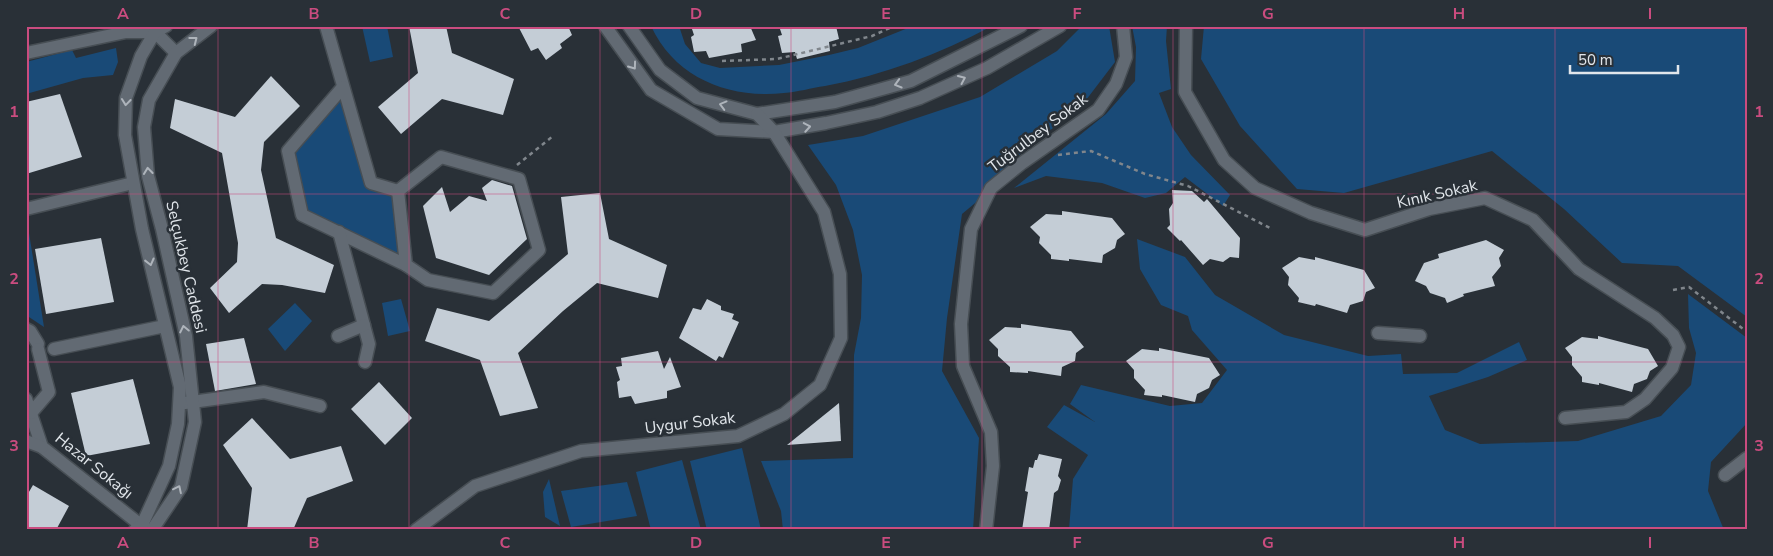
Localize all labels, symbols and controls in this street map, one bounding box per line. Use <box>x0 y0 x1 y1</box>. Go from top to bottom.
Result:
text: A <box>117 3 129 25</box>
text: B <box>308 3 320 25</box>
text: C <box>500 3 511 25</box>
text: D <box>690 3 702 25</box>
text: E <box>881 3 891 25</box>
text: F <box>1073 3 1082 25</box>
text: G <box>1262 3 1274 25</box>
text: H <box>1453 3 1465 25</box>
text: I <box>1648 3 1652 25</box>
one-way arrow <box>188 37 197 45</box>
scale bar <box>1570 42 1678 74</box>
text: 50 m <box>1578 50 1613 70</box>
one-way arrow <box>627 60 636 70</box>
one-way arrow <box>957 75 966 86</box>
one-way arrow <box>895 79 903 89</box>
street label: Tuğrulbey Sokak <box>984 88 1093 178</box>
one-way arrow <box>121 99 132 107</box>
one-way arrow <box>718 100 727 111</box>
text: 1 <box>9 101 19 123</box>
text: 1 <box>1754 101 1764 123</box>
one-way arrow <box>803 122 812 132</box>
one-way arrow <box>143 167 154 175</box>
street label: Kınık Sokak <box>1395 174 1480 214</box>
street label: Selçukbey Caddesi <box>160 199 212 335</box>
one-way arrow <box>144 258 155 267</box>
text: 2 <box>9 268 19 290</box>
text: 2 <box>1754 268 1764 290</box>
one-way arrow <box>179 325 190 334</box>
street label: Uygur Sokak <box>643 406 738 439</box>
street label: Hazar Sokağı <box>50 428 138 504</box>
text: 3 <box>9 435 19 457</box>
text: 3 <box>1754 435 1764 457</box>
one-way arrow <box>172 485 182 494</box>
text: A <box>117 532 129 554</box>
text: B <box>308 532 320 554</box>
text: C <box>500 532 511 554</box>
text: D <box>690 532 702 554</box>
text: E <box>881 532 891 554</box>
text: F <box>1073 532 1082 554</box>
text: G <box>1262 532 1274 554</box>
text: H <box>1453 532 1465 554</box>
text: I <box>1648 532 1652 554</box>

